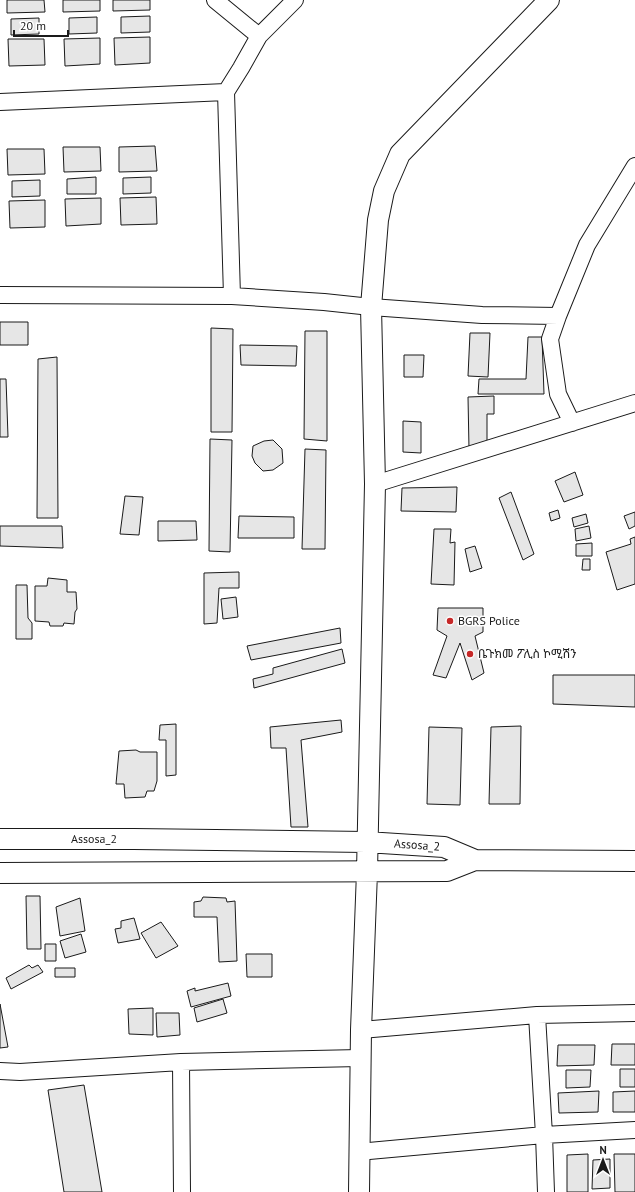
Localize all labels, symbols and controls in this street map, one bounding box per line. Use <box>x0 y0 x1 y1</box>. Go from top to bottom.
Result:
scale bar <box>14 12 68 38</box>
text: 20 m <box>20 18 46 33</box>
place label: BGRS Police <box>458 613 520 628</box>
marker: BGRS Police <box>445 616 455 626</box>
place label: ቤጉክመ ፖሊስ ኮሚሽን <box>478 646 577 661</box>
marker: ቤጉክመ ፖሊስ ኮሚሽን <box>465 649 475 659</box>
street label: Assosa_2 <box>71 831 117 846</box>
street label: Assosa_2 <box>394 835 441 854</box>
north arrow <box>583 1140 623 1180</box>
text: N <box>599 1143 607 1157</box>

